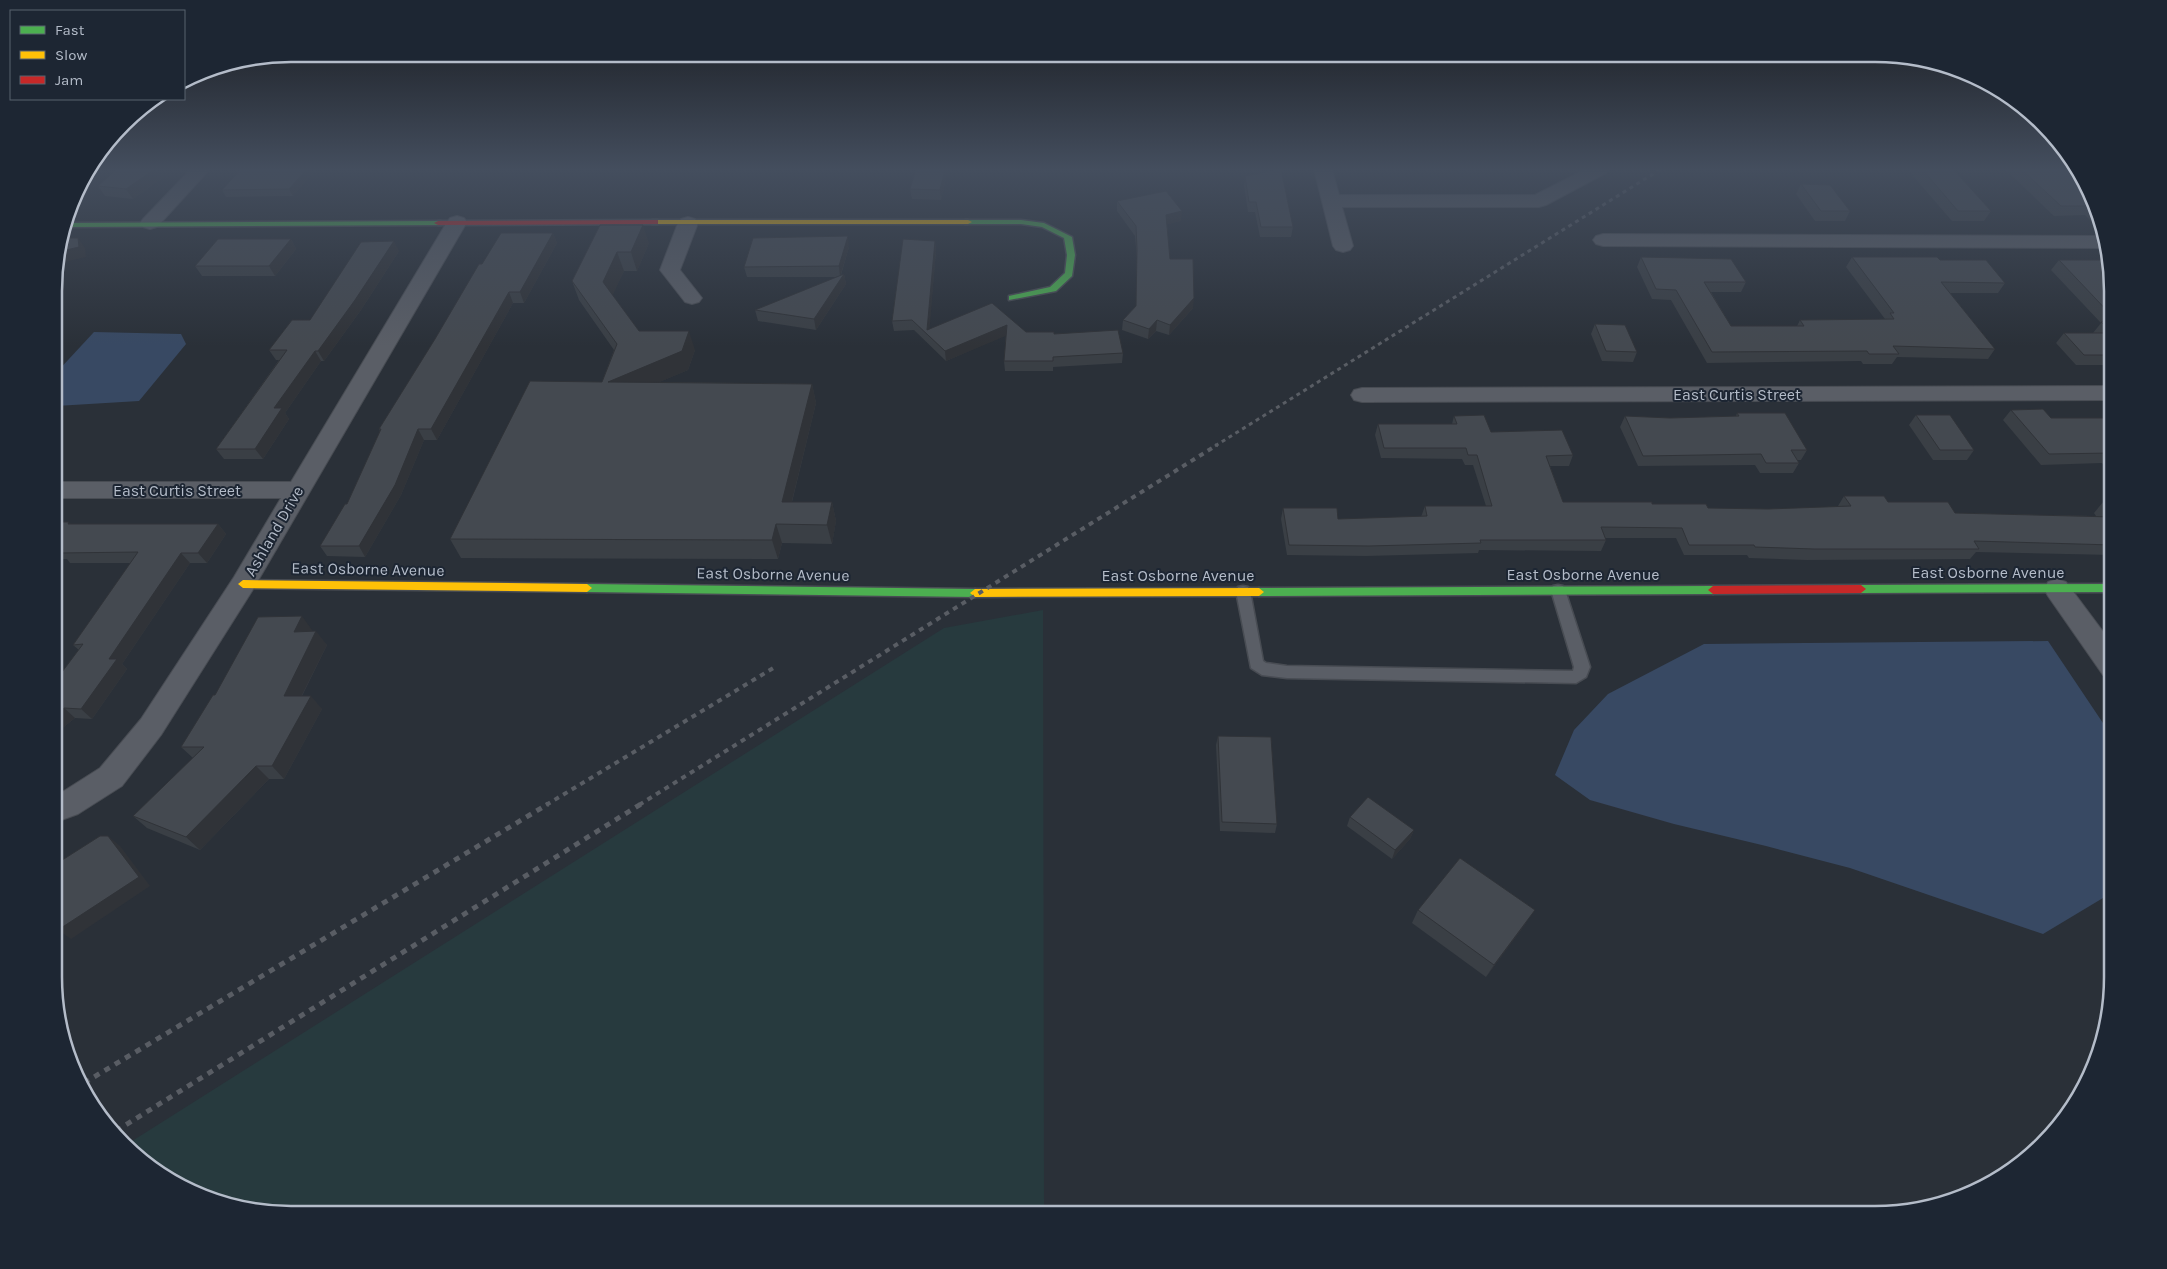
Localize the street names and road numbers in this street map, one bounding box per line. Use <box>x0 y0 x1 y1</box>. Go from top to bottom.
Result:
street label: East Curtis Street <box>1673 385 1801 404</box>
street label: East Curtis Street <box>113 481 241 500</box>
street label: Ashland Drive <box>241 483 307 579</box>
street label: East Osborne Avenue <box>291 558 445 580</box>
street label: East Osborne Avenue <box>696 563 850 585</box>
street label: East Osborne Avenue <box>1911 563 2065 582</box>
street label: East Osborne Avenue <box>1506 565 1660 584</box>
street label: East Osborne Avenue <box>1101 566 1255 585</box>

